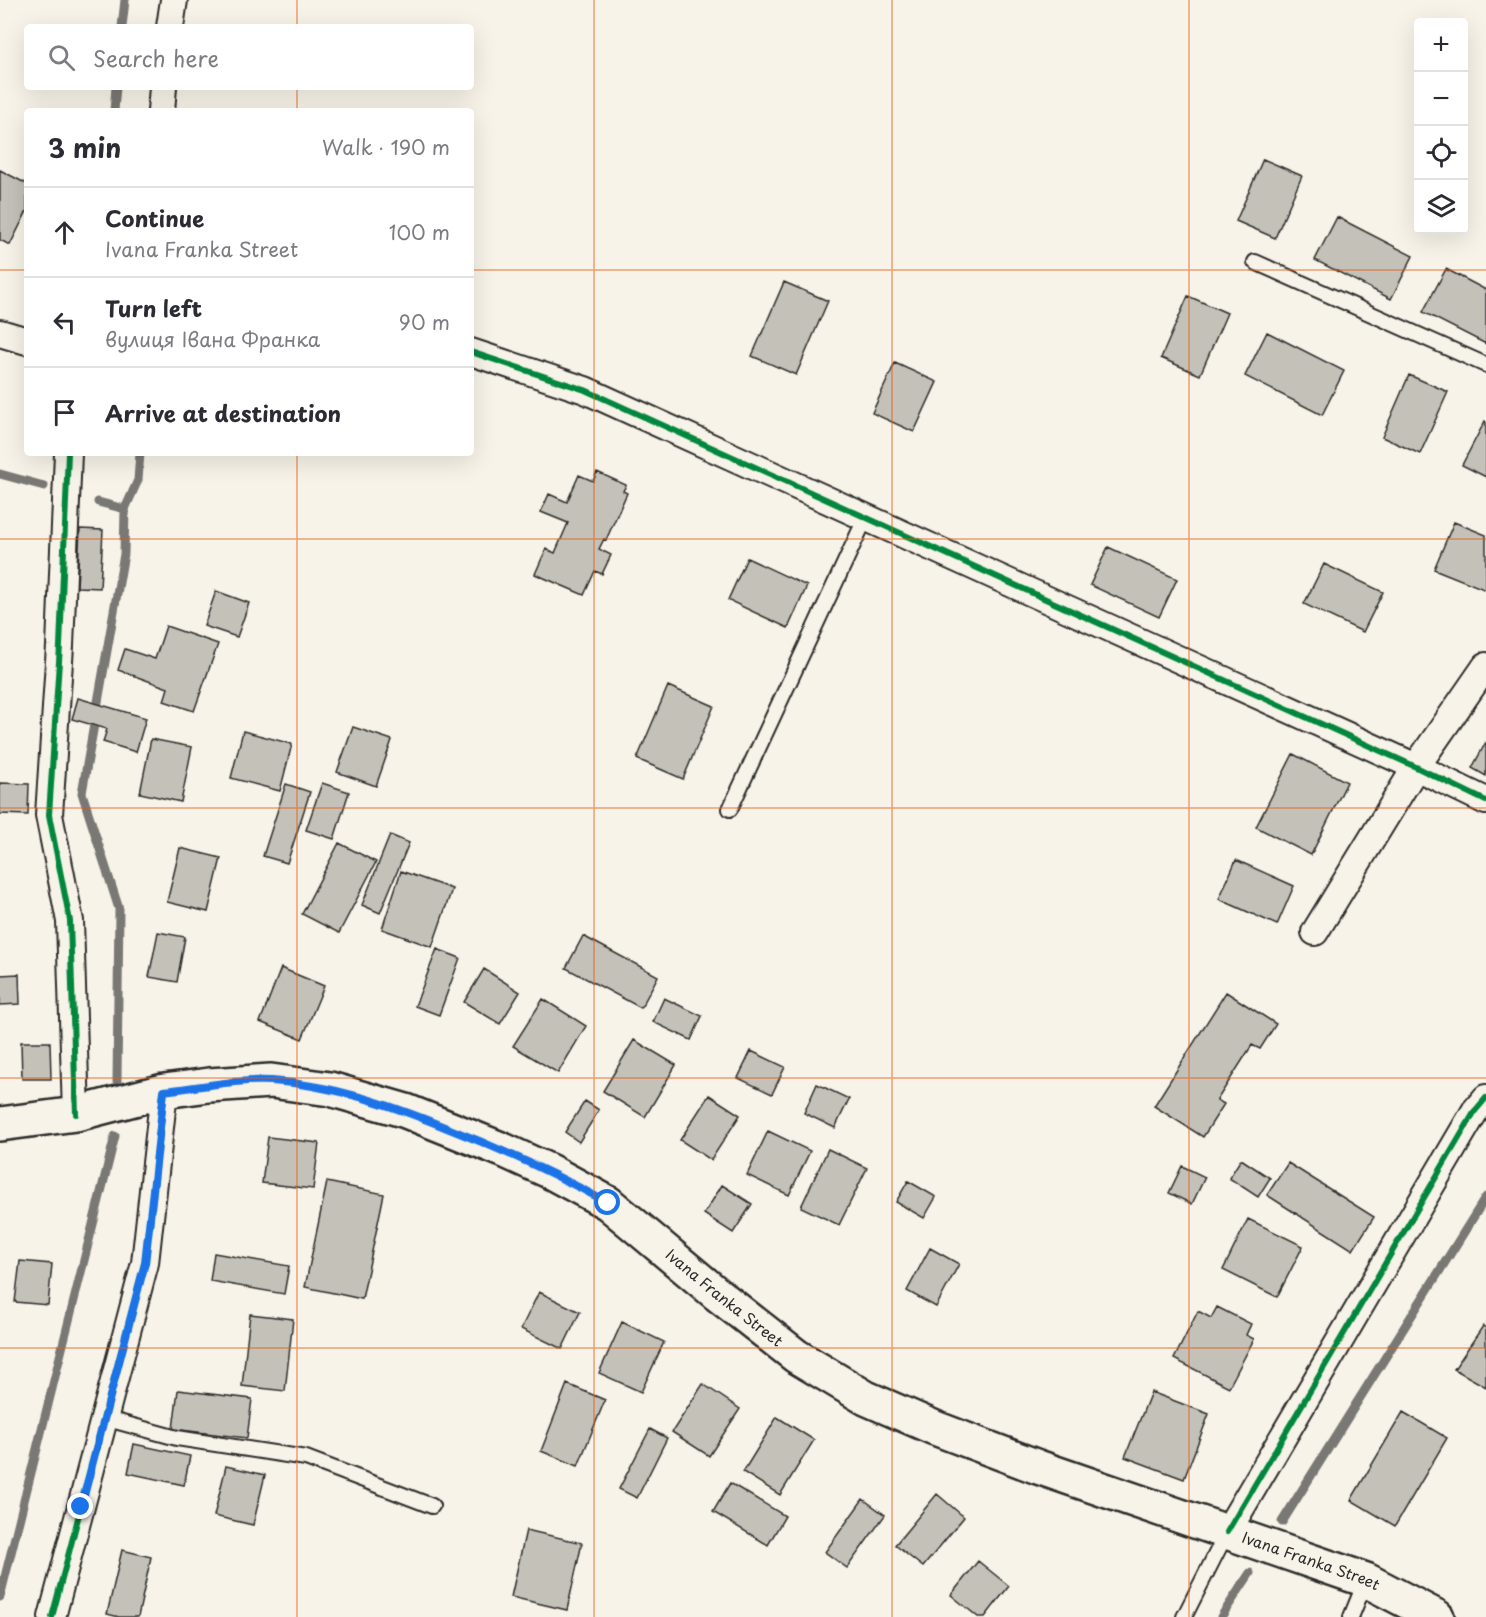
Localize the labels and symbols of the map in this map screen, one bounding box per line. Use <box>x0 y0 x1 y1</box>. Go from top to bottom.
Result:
route start <box>594 1189 620 1215</box>
street label: Ivana Franka Street <box>661 1243 788 1352</box>
route end <box>67 1493 93 1519</box>
street label: Ivana Franka Street <box>1239 1525 1385 1595</box>

